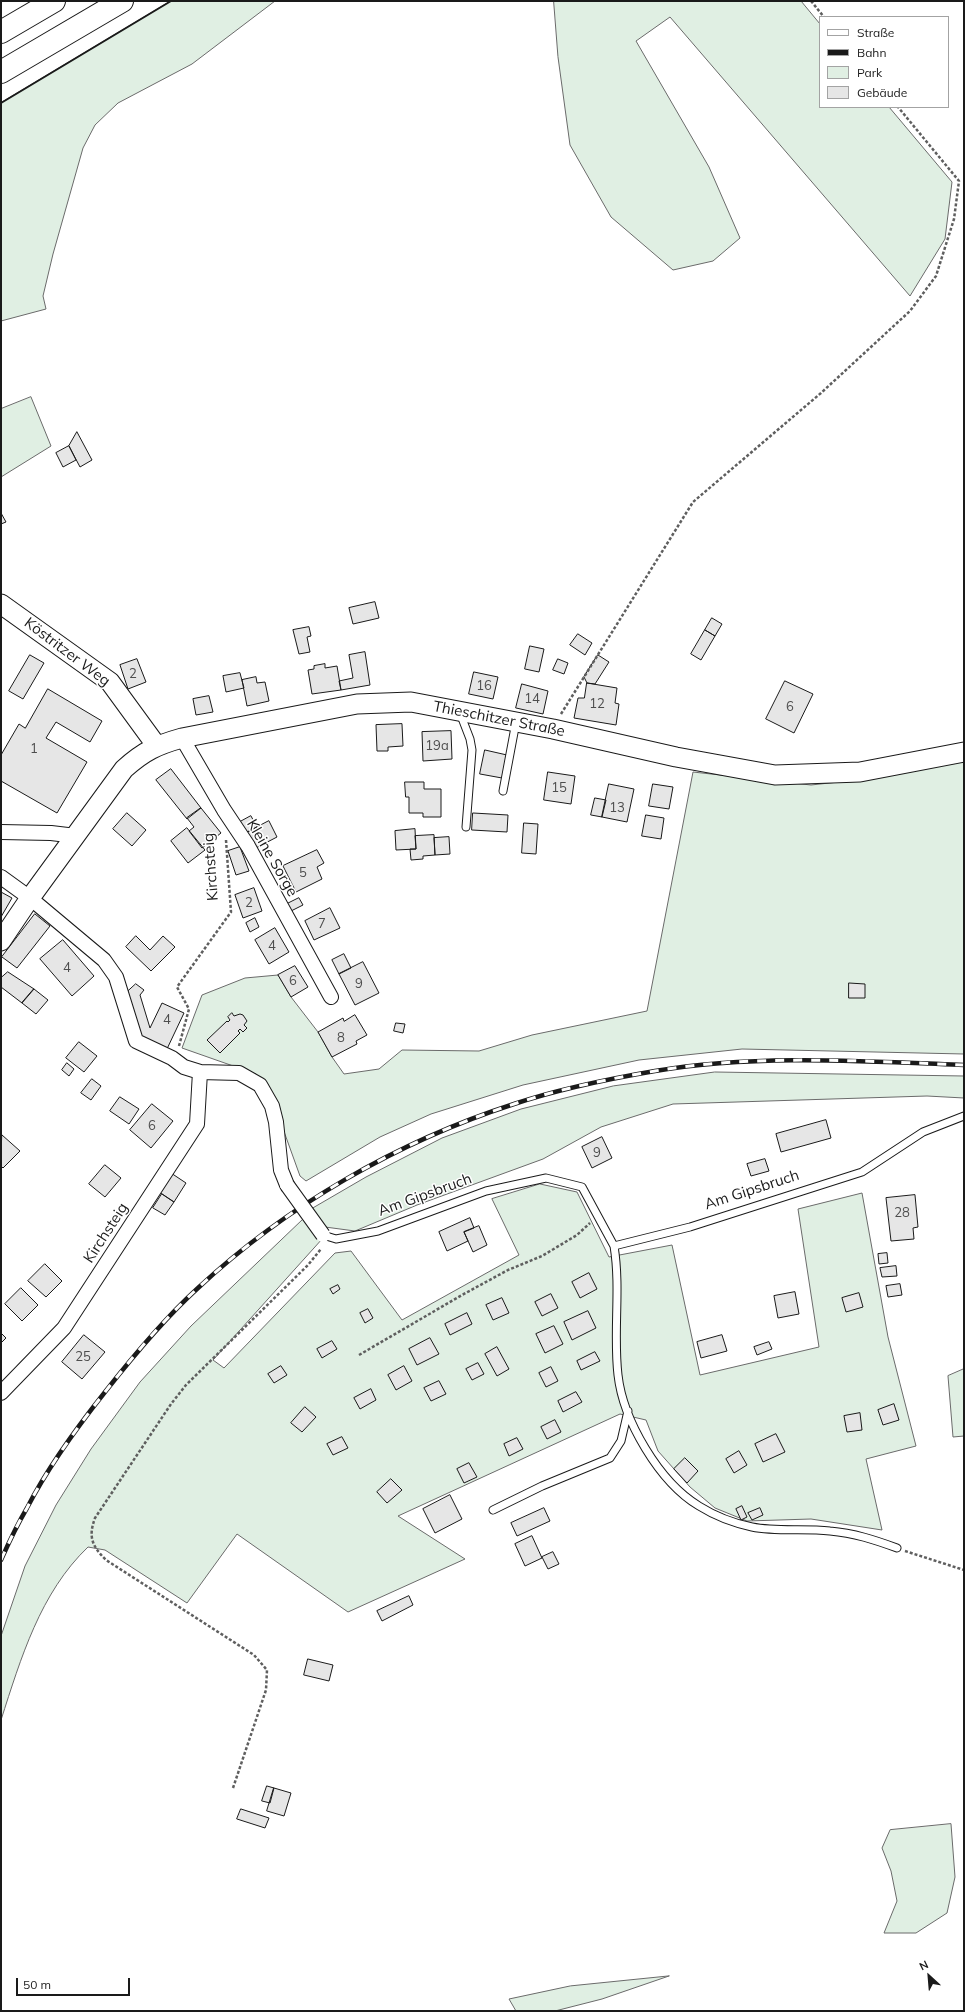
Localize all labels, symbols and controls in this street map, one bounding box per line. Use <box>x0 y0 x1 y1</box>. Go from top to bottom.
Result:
legend <box>819 16 949 108</box>
text: Straße <box>857 25 894 40</box>
text: Bahn <box>857 45 886 60</box>
text: Park <box>857 65 882 80</box>
text: Gebäude <box>857 85 907 100</box>
street label: Köstritzer Weg <box>20 614 114 690</box>
house number: 2 <box>129 666 137 682</box>
house number: 16 <box>476 678 492 694</box>
house number: 14 <box>524 691 540 707</box>
house number: 12 <box>589 696 605 712</box>
street label: Thieschitzer Straße <box>432 697 566 741</box>
house number: 6 <box>786 699 794 715</box>
house number: 19a <box>425 738 449 754</box>
house number: 1 <box>30 741 38 757</box>
house number: 15 <box>551 780 567 796</box>
house number: 13 <box>609 800 625 816</box>
street label: Kleine Sorge <box>243 816 301 900</box>
street label: Kirchsteig <box>200 832 222 902</box>
house number: 5 <box>299 865 307 881</box>
house number: 2 <box>245 895 253 911</box>
house number: 7 <box>318 916 326 932</box>
house number: 4 <box>268 938 276 954</box>
house number: 4 <box>63 960 71 976</box>
house number: 6 <box>289 973 297 989</box>
house number: 9 <box>355 976 363 992</box>
house number: 4 <box>163 1012 171 1028</box>
house number: 8 <box>337 1030 345 1046</box>
house number: 6 <box>148 1118 156 1134</box>
house number: 9 <box>593 1145 601 1161</box>
street label: Am Gipsbruch <box>702 1166 802 1214</box>
street label: Am Gipsbruch <box>376 1170 474 1220</box>
street label: Kirchsteig <box>80 1200 132 1266</box>
house number: 28 <box>894 1205 910 1221</box>
house number: 25 <box>75 1349 91 1365</box>
north arrow <box>909 1956 949 1996</box>
text: N <box>917 1957 931 1973</box>
scale bar <box>18 1970 132 1996</box>
text: 50 m <box>23 1977 51 1992</box>

